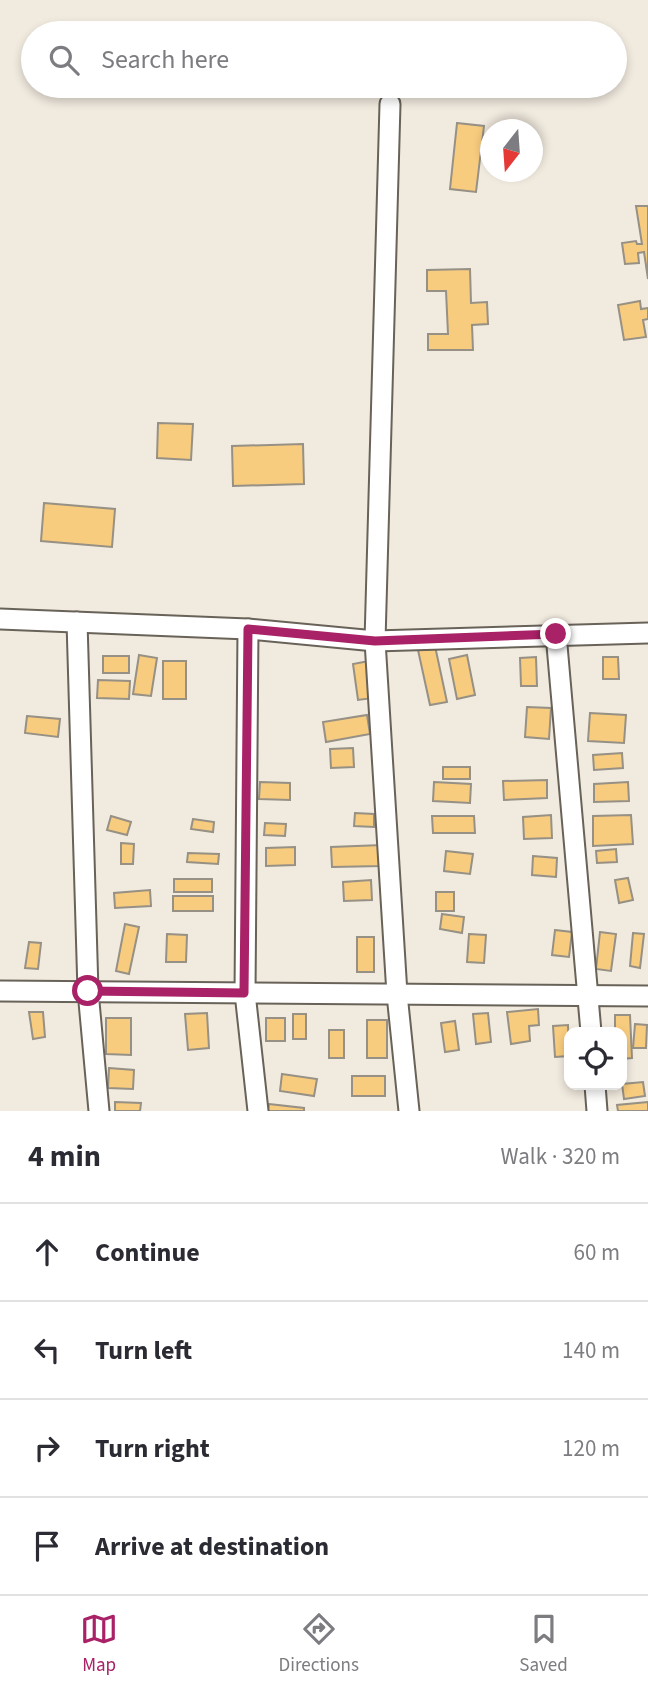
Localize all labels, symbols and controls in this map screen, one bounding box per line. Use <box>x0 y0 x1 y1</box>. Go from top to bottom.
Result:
search box <box>21 21 627 98</box>
icon: search <box>45 41 83 79</box>
text: Search here <box>101 41 229 78</box>
north arrow <box>480 119 543 182</box>
route end <box>540 618 571 649</box>
route start <box>72 975 103 1006</box>
map controls <box>564 1027 627 1090</box>
button: locate <box>564 1027 627 1090</box>
text: 4 min <box>28 1135 101 1178</box>
text: Walk · 320 m <box>501 1140 620 1173</box>
icon: ahead <box>28 1233 66 1271</box>
text: Continue <box>95 1234 200 1271</box>
text: 60 m <box>573 1236 620 1269</box>
icon: left <box>28 1331 66 1369</box>
text: Turn left <box>95 1332 192 1369</box>
text: 140 m <box>562 1334 620 1367</box>
icon: right <box>28 1429 66 1467</box>
text: Turn right <box>95 1430 210 1467</box>
text: 120 m <box>562 1432 620 1465</box>
icon: arrive <box>28 1527 66 1565</box>
text: Arrive at destination <box>95 1528 329 1565</box>
tab: Map <box>80 1610 118 1679</box>
tab: Directions <box>279 1610 359 1679</box>
tab: Saved <box>519 1610 568 1679</box>

